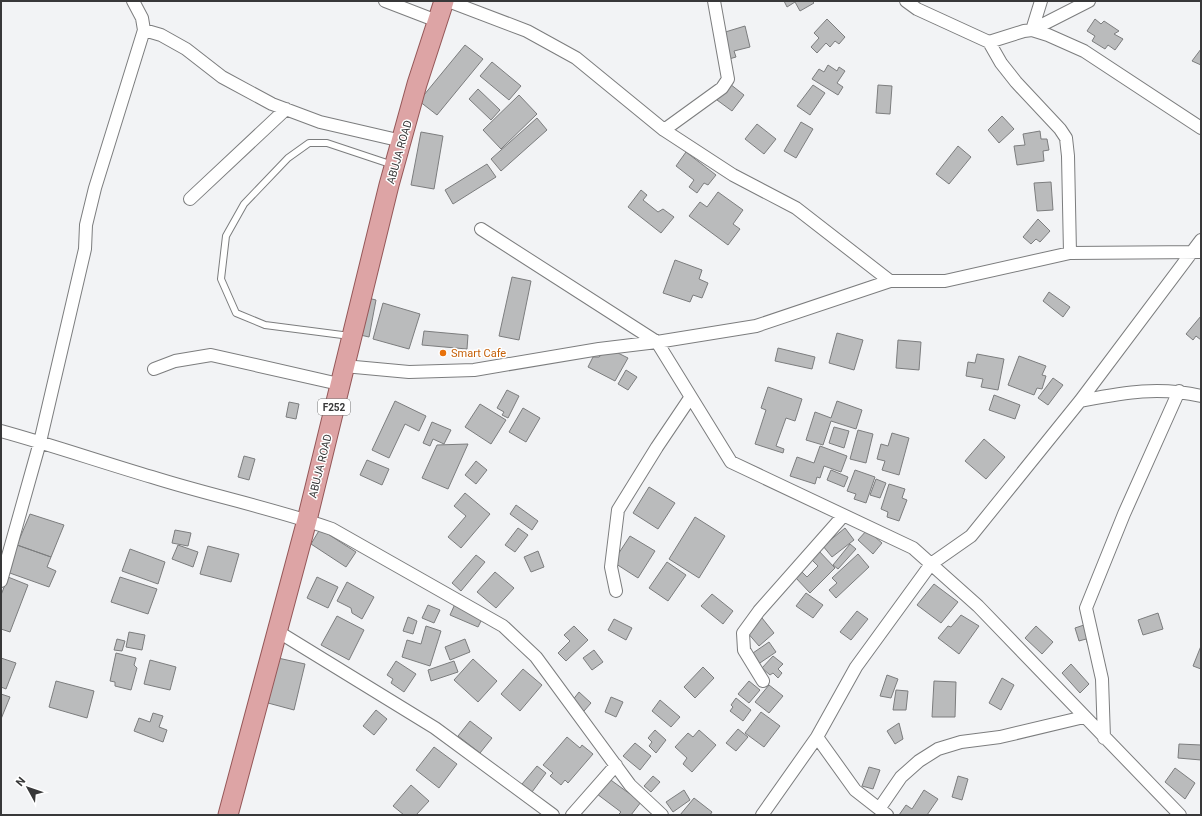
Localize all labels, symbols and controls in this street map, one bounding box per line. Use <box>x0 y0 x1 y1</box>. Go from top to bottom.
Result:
street label: ABUJA ROAD <box>384 119 415 185</box>
place label: Smart Cafe <box>451 347 506 360</box>
marker: Smart Cafe <box>438 348 448 358</box>
road number: F252 <box>318 399 350 415</box>
street label: ABUJA ROAD <box>306 433 335 500</box>
north arrow <box>8 768 48 808</box>
text: N <box>13 775 28 789</box>

